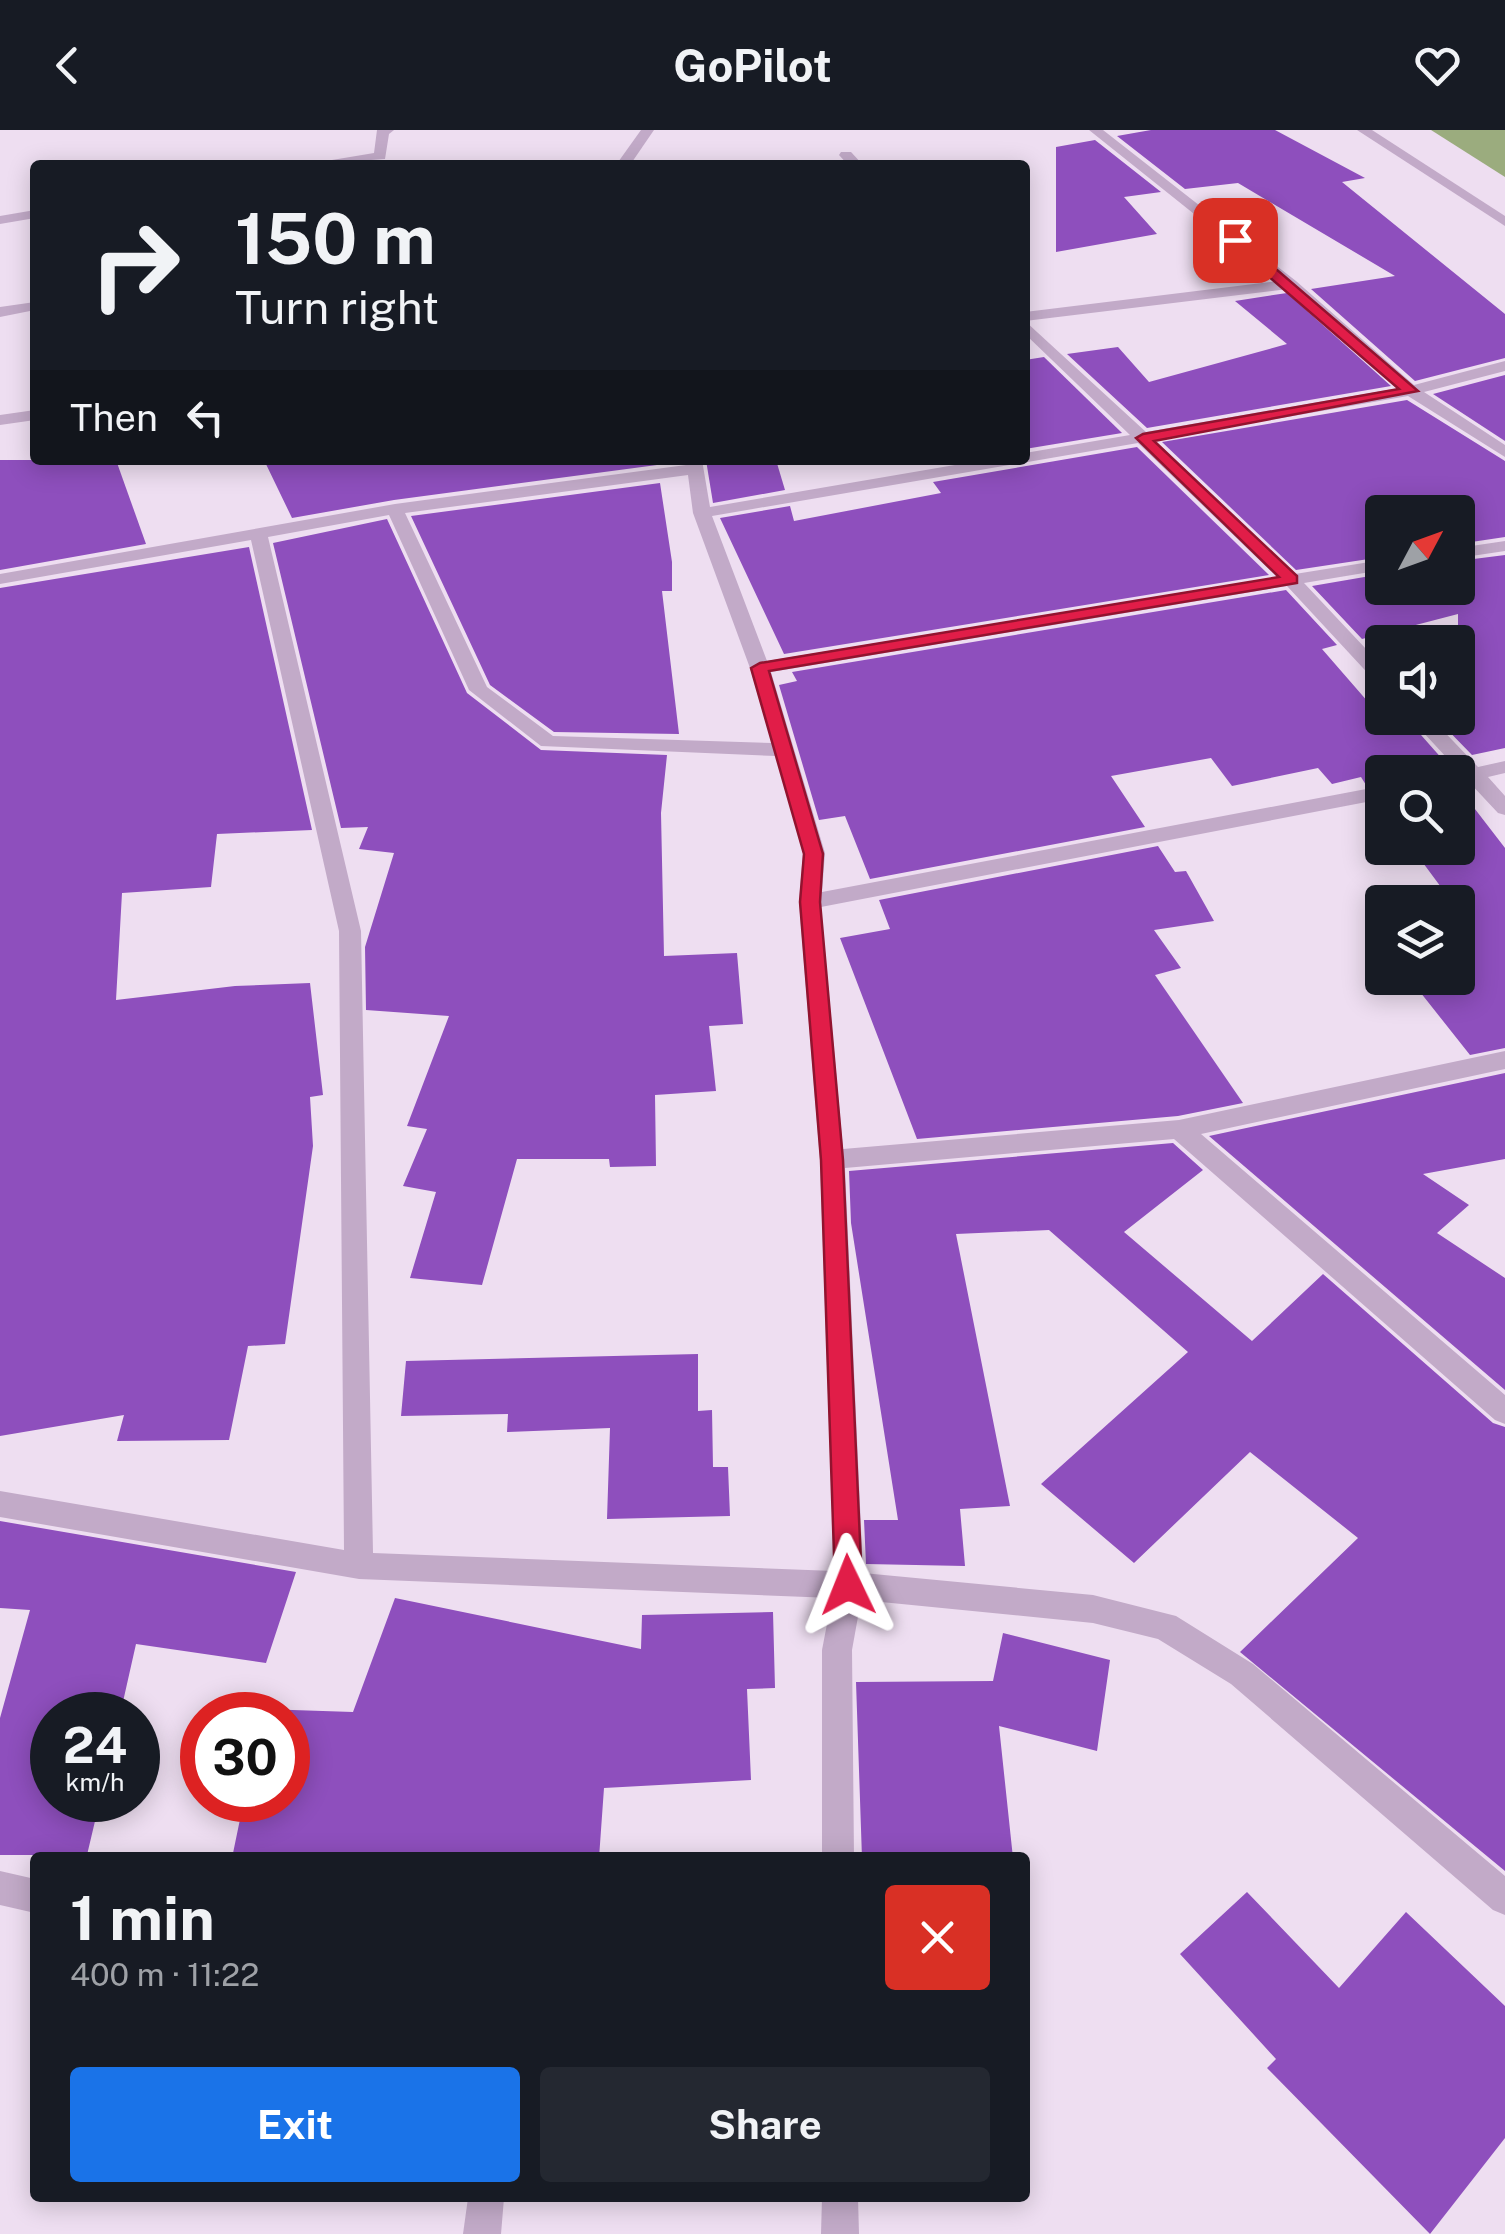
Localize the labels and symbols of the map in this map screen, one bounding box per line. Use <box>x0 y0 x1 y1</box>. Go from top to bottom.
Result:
pin <box>1193 198 1278 283</box>
north arrow <box>1365 495 1475 605</box>
position arrow <box>796 1533 900 1637</box>
speed limit sign: 30 <box>180 1692 310 1822</box>

